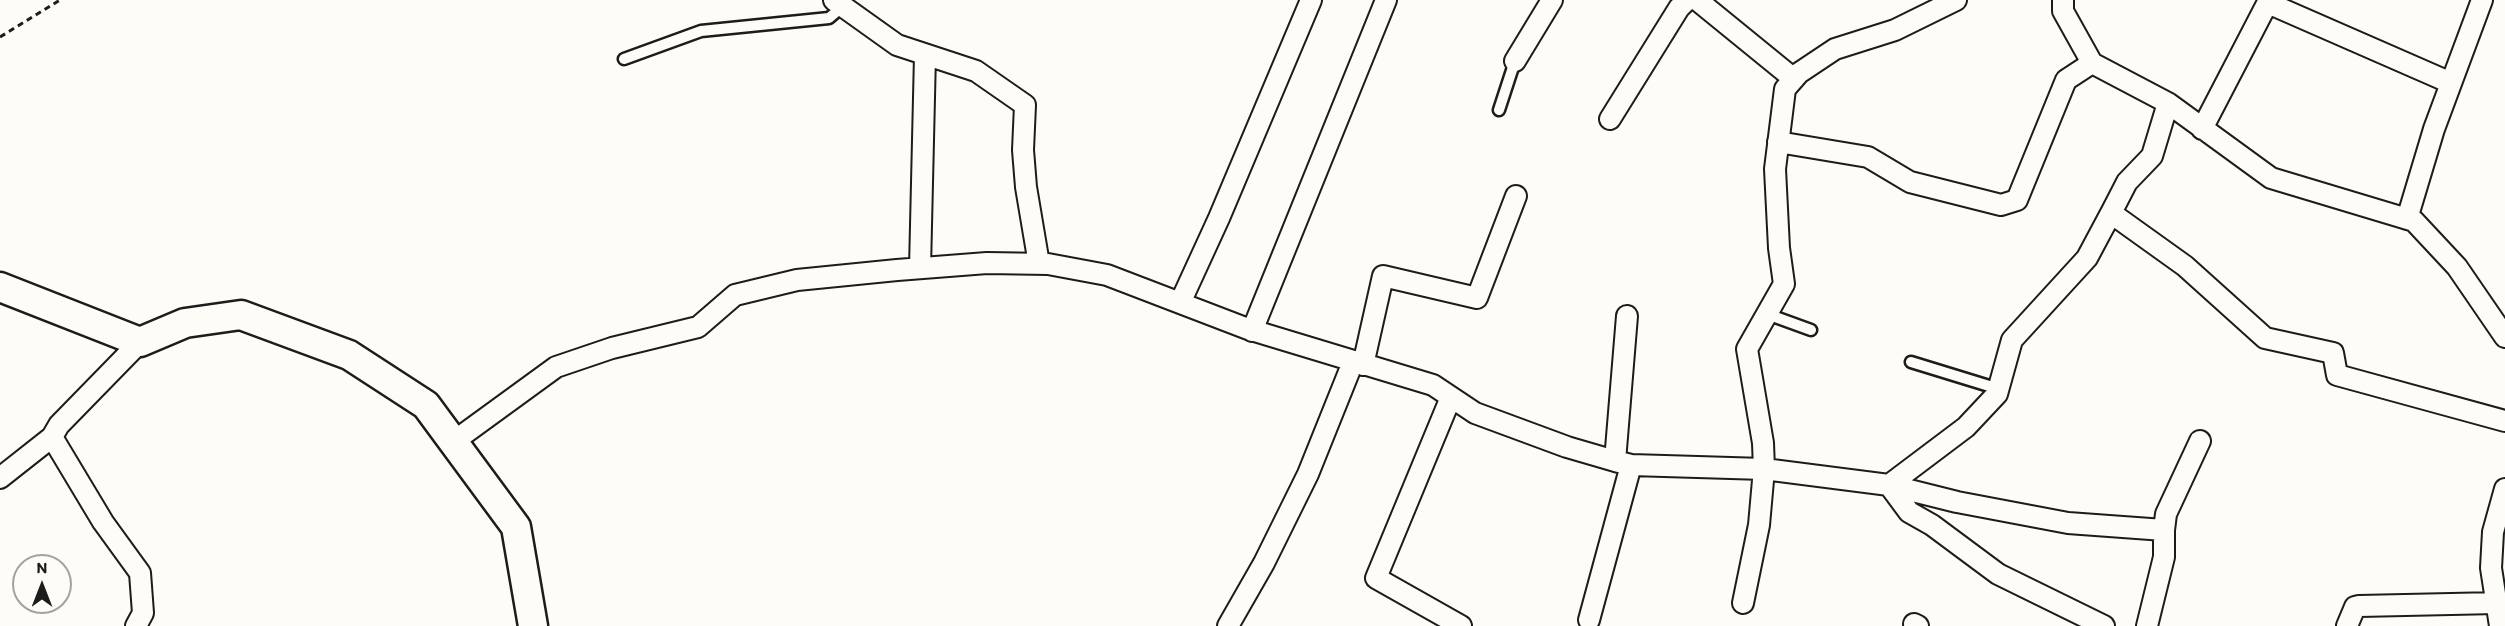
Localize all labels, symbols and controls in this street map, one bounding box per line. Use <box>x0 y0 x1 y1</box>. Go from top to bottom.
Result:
north arrow <box>12 554 72 614</box>
text: N <box>37 558 47 577</box>

